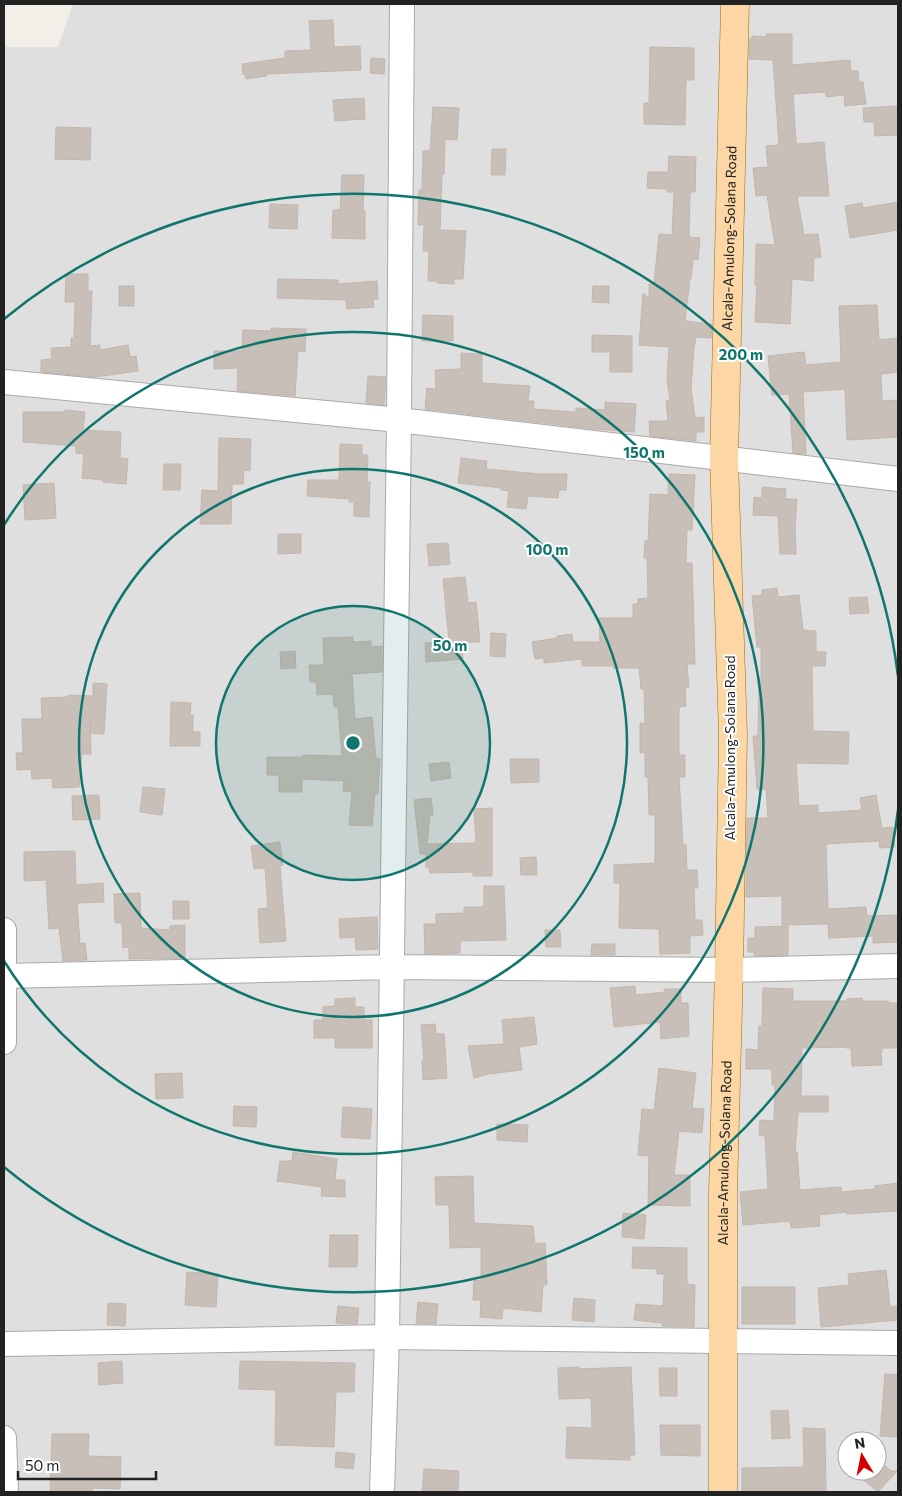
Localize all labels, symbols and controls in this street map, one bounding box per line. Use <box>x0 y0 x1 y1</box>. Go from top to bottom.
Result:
street label: Alcala-Amulong-Solana Road <box>718 146 740 331</box>
text: 200 m <box>719 345 763 363</box>
text: 150 m <box>623 443 665 461</box>
text: 100 m <box>526 540 568 558</box>
text: 50 m <box>433 636 467 654</box>
street label: Alcala-Amulong-Solana Road <box>721 656 738 840</box>
centre of rings <box>344 734 362 752</box>
street label: Alcala-Amulong-Solana Road <box>714 1060 735 1246</box>
north arrow <box>837 1431 887 1481</box>
text: N <box>853 1433 866 1452</box>
scale bar <box>18 1448 155 1480</box>
text: 50 m <box>25 1456 59 1474</box>

